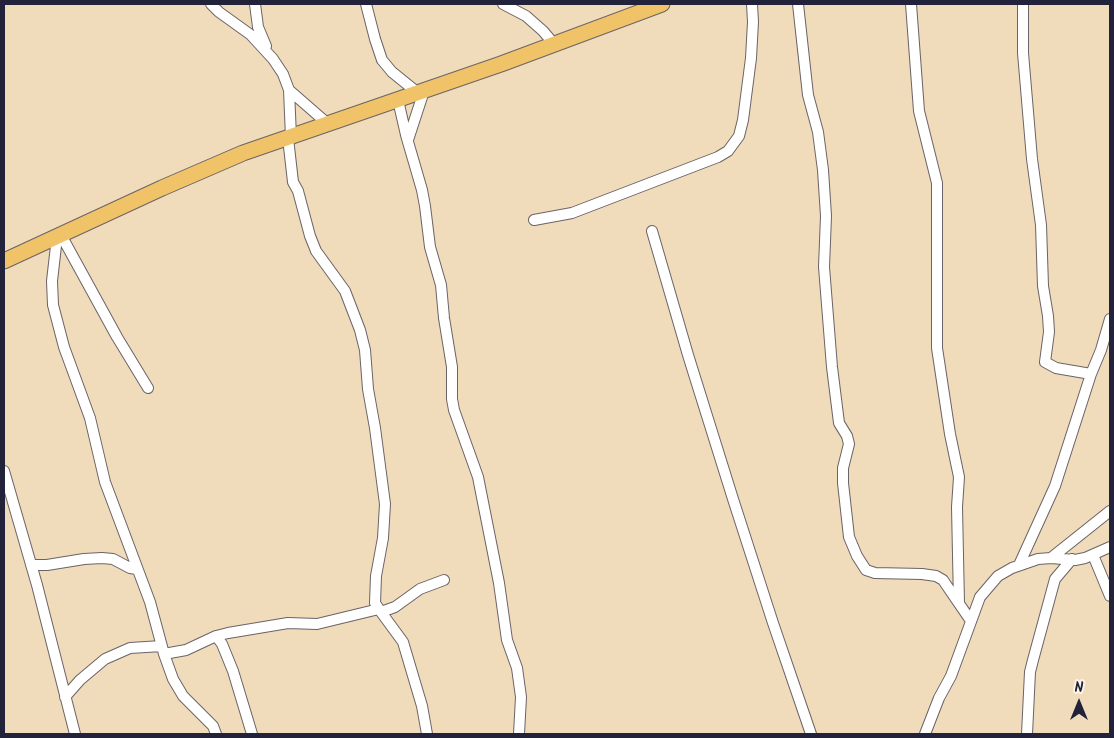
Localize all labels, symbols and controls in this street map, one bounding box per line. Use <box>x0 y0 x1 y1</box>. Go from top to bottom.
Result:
text: N <box>1075 677 1083 699</box>
north arrow <box>1054 678 1104 728</box>

